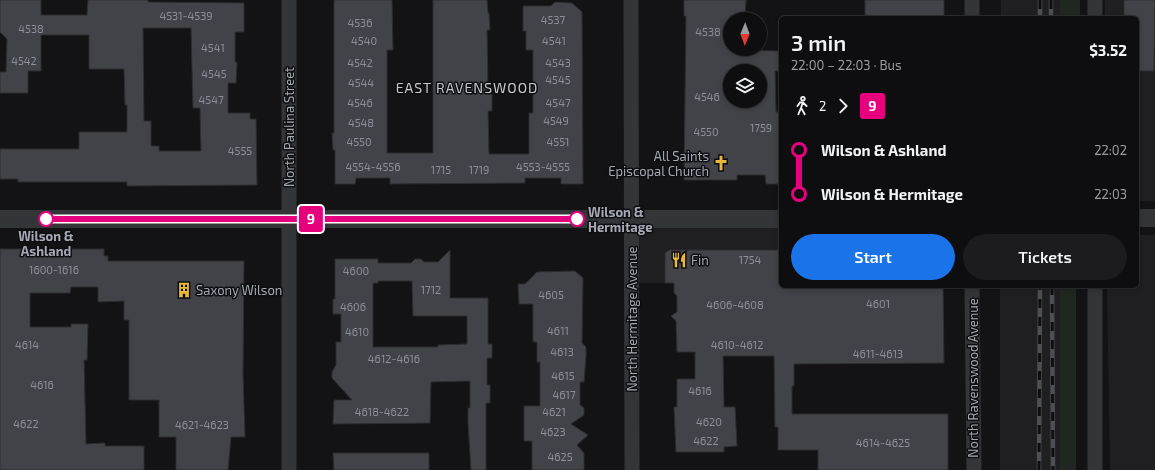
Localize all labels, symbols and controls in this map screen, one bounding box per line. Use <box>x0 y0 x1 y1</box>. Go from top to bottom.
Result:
house number: 4531-4539 <box>159 9 213 22</box>
north arrow <box>723 12 767 56</box>
map controls <box>723 12 767 108</box>
house number: 4537 <box>541 13 566 26</box>
house number: 4536 <box>347 16 373 29</box>
house number: 4538 <box>18 22 44 35</box>
house number: 4538 <box>695 25 721 38</box>
text: 3 min <box>791 29 846 55</box>
house number: 4540 <box>351 34 377 47</box>
house number: 4541 <box>542 34 566 47</box>
house number: 4541 <box>201 41 225 54</box>
text: $3.52 <box>1089 41 1127 59</box>
house number: 4542 <box>11 54 37 67</box>
house number: 4542 <box>347 56 373 69</box>
house number: 4543 <box>545 56 571 69</box>
text: 22:00 – 22:03 · Bus <box>791 57 902 73</box>
button: layers <box>723 64 767 108</box>
house number: 4545 <box>201 67 227 80</box>
street label: North Paulina Street <box>281 67 297 187</box>
house number: 4545 <box>545 73 571 86</box>
house number: 4544 <box>348 76 374 89</box>
district label: EAST RAVENSWOOD <box>396 79 538 96</box>
house number: 4546 <box>694 90 720 103</box>
house number: 4547 <box>198 93 224 106</box>
icon: walk <box>791 95 813 117</box>
icon: forward <box>832 95 854 117</box>
house number: 4546 <box>347 96 373 109</box>
house number: 4547 <box>545 96 571 109</box>
text: 9 <box>868 97 877 114</box>
text: 2 <box>819 98 826 114</box>
house number: 4549 <box>543 114 569 127</box>
house number: 4548 <box>348 116 374 129</box>
house number: 1759 <box>750 121 772 134</box>
house number: 4550 <box>693 125 719 138</box>
house number: 4550 <box>346 135 372 148</box>
house number: 4551 <box>547 135 569 148</box>
text: Wilson & Ashland <box>821 141 946 159</box>
text: 22:02 <box>1094 142 1127 158</box>
house number: 4555 <box>228 144 252 157</box>
place label: All Saints Episcopal Church <box>608 148 709 179</box>
church icon: All Saints Episcopal Church <box>712 154 730 172</box>
house number: 4554-4556 <box>345 160 401 173</box>
house number: 4553-4555 <box>516 160 570 173</box>
house number: 1715 <box>431 163 451 176</box>
house number: 1719 <box>469 163 489 176</box>
text: Wilson & Hermitage <box>821 185 963 203</box>
text: 22:03 <box>1094 186 1127 202</box>
place label: Wilson & Hermitage <box>588 204 652 235</box>
line badge: 9 <box>298 206 324 232</box>
text: 9 <box>307 210 315 227</box>
marker: Wilson & Ashland <box>38 211 54 227</box>
marker: Wilson & Hermitage <box>569 211 585 227</box>
place label: Wilson & Ashland <box>18 228 74 259</box>
button: Start <box>791 234 955 280</box>
button: Tickets <box>963 234 1127 280</box>
street label: North Hermitage Avenue <box>624 246 640 392</box>
restaurant icon: Fin <box>670 251 688 269</box>
place label: Fin <box>691 252 709 268</box>
house number: 1754 <box>739 253 762 266</box>
house number: 1600-1616 <box>29 263 79 276</box>
house number: 4600 <box>343 264 369 277</box>
building icon: Saxony Wilson <box>175 281 193 299</box>
place label: Saxony Wilson <box>196 282 282 298</box>
house number: 1712 <box>421 283 441 296</box>
house number: 4605 <box>538 288 564 301</box>
house number: 4601 <box>866 297 890 310</box>
house number: 4606-4608 <box>706 298 764 311</box>
street label: North Ravenswood Avenue <box>965 298 981 458</box>
house number: 4606 <box>340 300 366 313</box>
house number: 4611 <box>547 324 569 337</box>
house number: 4610 <box>345 325 369 338</box>
house number: 4614 <box>15 338 39 351</box>
house number: 4610-4612 <box>711 338 763 351</box>
house number: 4613 <box>550 345 574 358</box>
house number: 4611-4613 <box>853 347 903 360</box>
house number: 4612-4616 <box>368 352 420 365</box>
house number: 4615 <box>551 369 575 382</box>
house number: 4616 <box>30 378 54 391</box>
house number: 4616 <box>688 384 712 397</box>
house number: 4617 <box>552 388 576 401</box>
house number: 4618-4622 <box>355 405 409 418</box>
house number: 4621 <box>542 405 566 418</box>
house number: 4620 <box>696 415 722 428</box>
house number: 4622 <box>13 417 39 430</box>
house number: 4621-4623 <box>175 418 229 431</box>
house number: 4623 <box>540 425 566 438</box>
house number: 4622 <box>693 434 719 447</box>
house number: 4614-4625 <box>856 436 910 449</box>
house number: 4625 <box>547 450 573 463</box>

